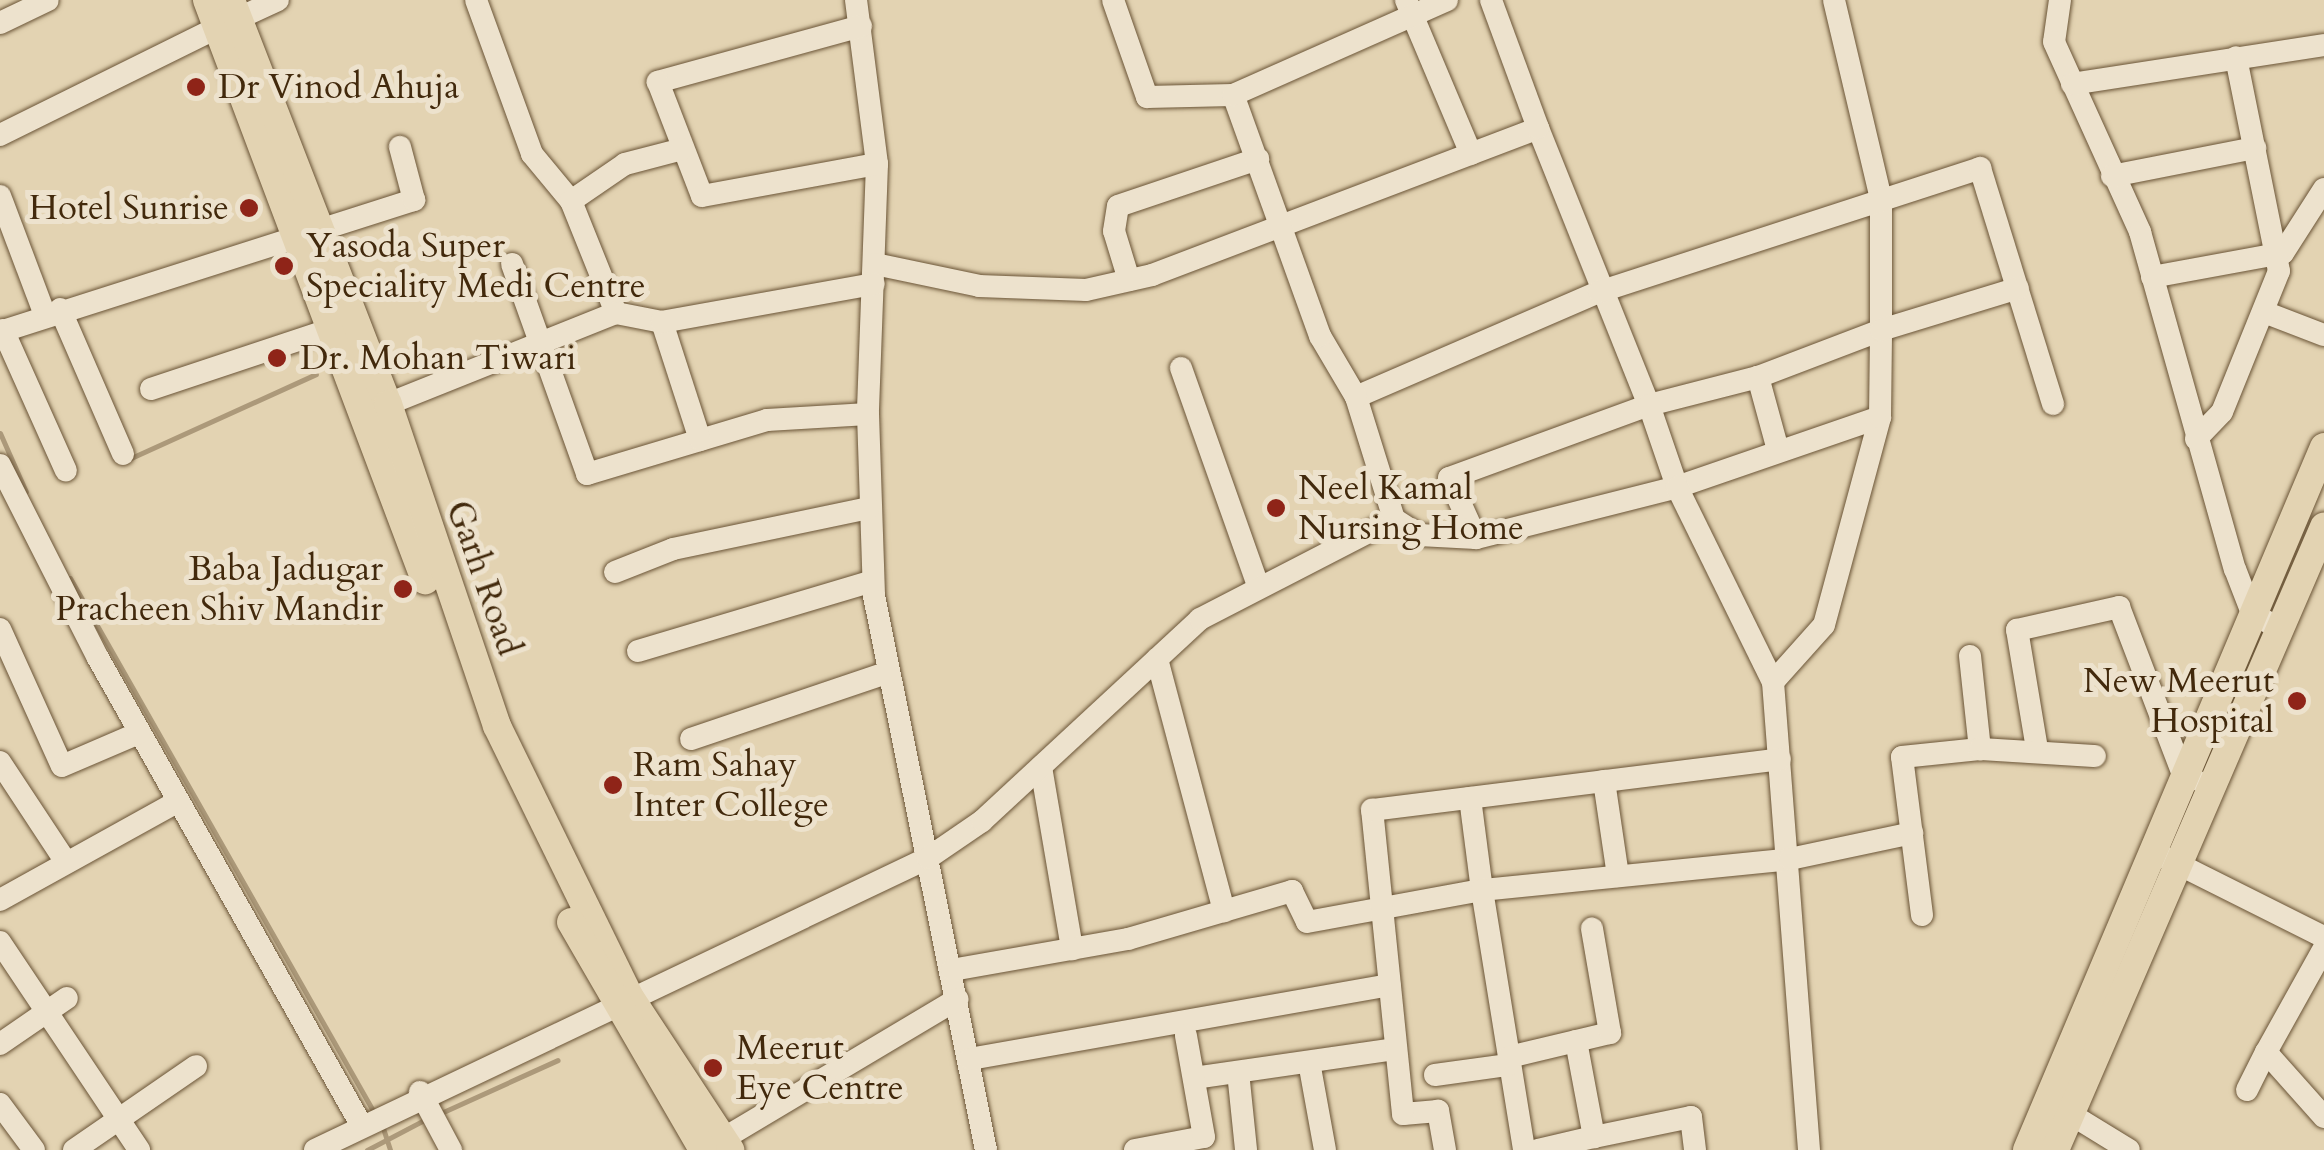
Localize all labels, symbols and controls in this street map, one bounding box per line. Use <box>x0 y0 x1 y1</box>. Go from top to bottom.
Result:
place label: Dr Vinod Ahuja <box>218 66 459 108</box>
marker: Dr Vinod Ahuja <box>183 74 209 100</box>
place label: Hotel Sunrise <box>29 187 229 229</box>
marker: Hotel Sunrise <box>238 197 260 219</box>
place label: Yasoda Super Speciality Medi Centre <box>306 225 646 307</box>
marker: Yasoda Super Speciality Medi Centre <box>271 253 297 279</box>
place label: Dr. Mohan Tiwari <box>300 337 576 379</box>
marker: Dr. Mohan Tiwari <box>264 345 290 371</box>
place label: Neel Kamal Nursing Home <box>1298 467 1524 549</box>
street label: Garh Road <box>438 495 530 661</box>
marker: Neel Kamal Nursing Home <box>1263 495 1289 521</box>
place label: Baba Jadugar Pracheen Shiv Mandir <box>55 548 383 630</box>
marker: Baba Jadugar Pracheen Shiv Mandir <box>392 578 414 600</box>
place label: New Meerut Hospital <box>2083 660 2274 742</box>
marker: New Meerut Hospital <box>2284 688 2310 714</box>
place label: Ram Sahay Inter College <box>633 744 829 826</box>
marker: Ram Sahay Inter College <box>602 774 624 796</box>
place label: Meerut Eye Centre <box>736 1027 904 1109</box>
marker: Meerut Eye Centre <box>700 1055 726 1081</box>

